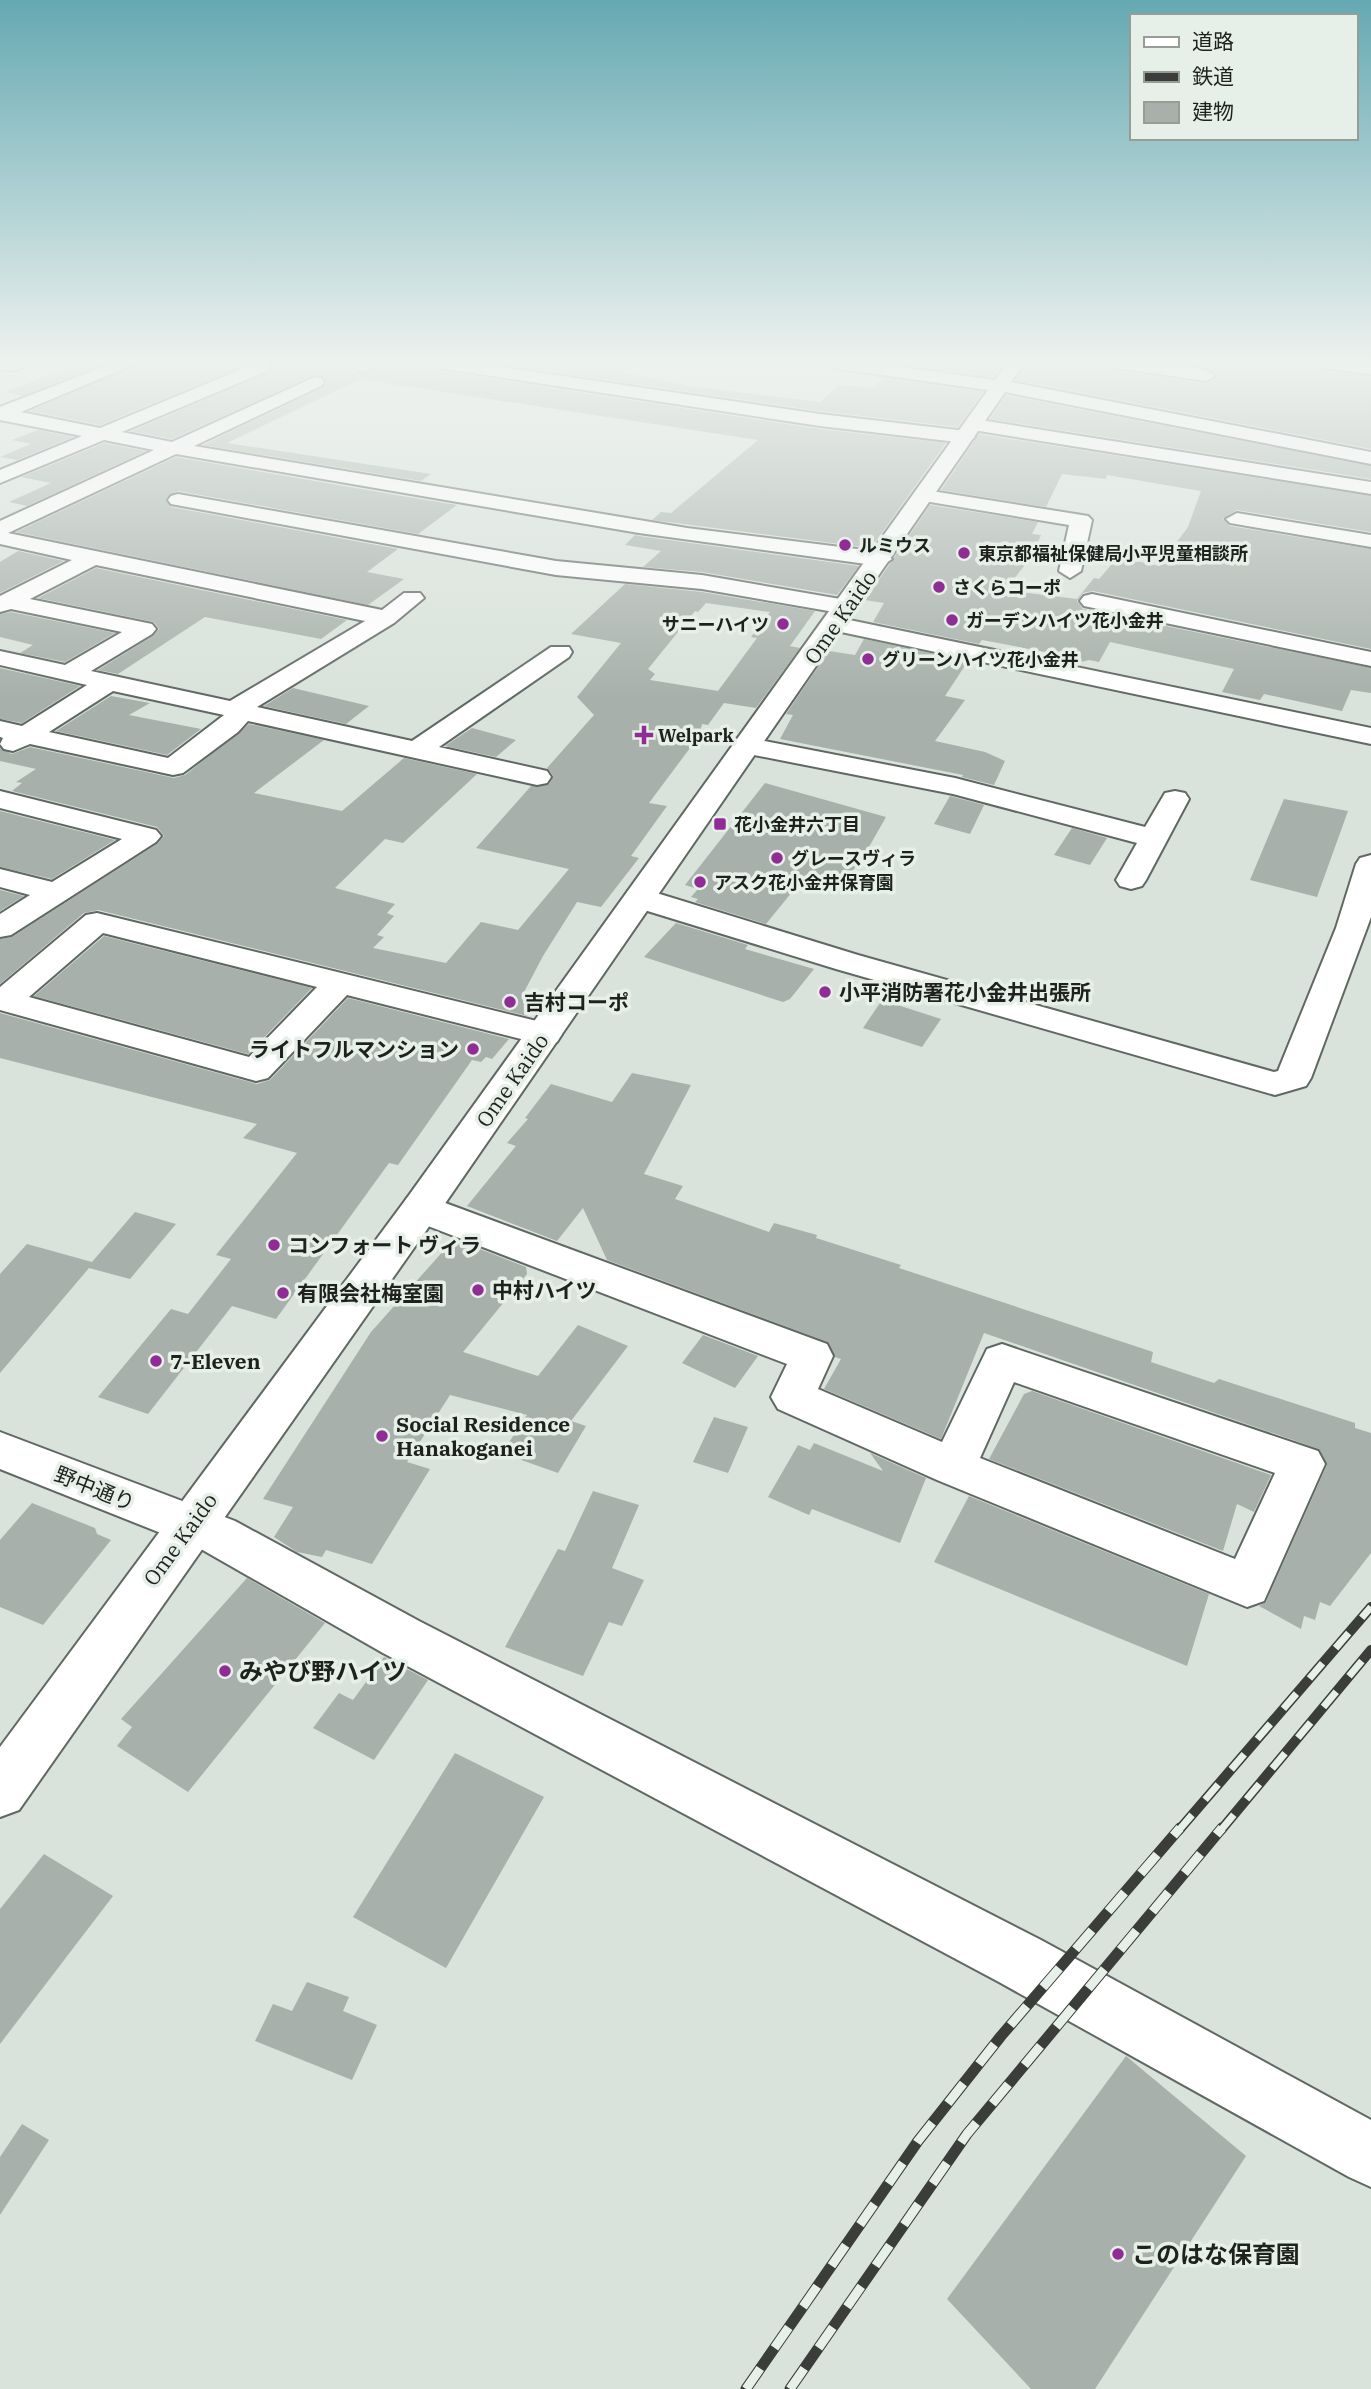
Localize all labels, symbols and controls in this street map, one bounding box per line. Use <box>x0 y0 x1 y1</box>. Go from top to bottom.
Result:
legend <box>1130 14 1357 140</box>
text: 道路 <box>1192 27 1234 55</box>
text: 鉄道 <box>1192 62 1234 90</box>
text: 建物 <box>1192 97 1234 125</box>
place label: ルミウス <box>859 534 931 557</box>
marker: ルミウス <box>837 537 853 553</box>
place label: 東京都福祉保健局小平児童相談所 <box>978 542 1248 565</box>
marker: 東京都福祉保健局小平児童相談所 <box>956 545 972 561</box>
street label: Ome Kaido <box>797 565 883 669</box>
place label: さくらコーポ <box>953 576 1061 599</box>
marker: さくらコーポ <box>931 579 947 595</box>
place label: ガーデンハイツ花小金井 <box>966 609 1164 632</box>
marker: ガーデンハイツ花小金井 <box>944 612 960 628</box>
place label: サニーハイツ <box>662 613 769 636</box>
marker: サニーハイツ <box>775 616 791 632</box>
place label: グリーンハイツ花小金井 <box>882 648 1079 671</box>
marker: グリーンハイツ花小金井 <box>860 651 876 667</box>
place label: Welpark <box>658 724 734 747</box>
marker: Welpark <box>636 727 652 743</box>
place label: 花小金井六丁目 <box>734 813 860 836</box>
marker: 花小金井六丁目 <box>712 816 728 832</box>
place label: グレースヴィラ <box>791 847 916 870</box>
marker: グレースヴィラ <box>769 850 785 866</box>
place label: アスク花小金井保育園 <box>714 871 894 894</box>
marker: アスク花小金井保育園 <box>692 874 708 890</box>
place label: 小平消防署花小金井出張所 <box>839 978 1091 1006</box>
marker: 小平消防署花小金井出張所 <box>817 984 833 1000</box>
place label: 吉村コーポ <box>524 988 629 1016</box>
marker: 吉村コーポ <box>502 994 518 1010</box>
street label: Ome Kaido <box>469 1028 555 1132</box>
place label: ライトフルマンション <box>249 1035 459 1063</box>
marker: ライトフルマンション <box>465 1041 481 1057</box>
place label: コンフォート ヴィラ <box>288 1231 481 1259</box>
marker: コンフォート ヴィラ <box>266 1237 282 1253</box>
place label: 中村ハイツ <box>492 1276 597 1304</box>
place label: 有限会社梅室園 <box>297 1279 444 1307</box>
marker: 中村ハイツ <box>470 1282 486 1298</box>
marker: 有限会社梅室園 <box>275 1285 291 1301</box>
place label: 7-Eleven <box>170 1347 261 1375</box>
marker: 7-Eleven <box>148 1353 164 1369</box>
place label: Social Residence Hanakoganei <box>396 1410 570 1462</box>
marker: Social Residence Hanakoganei <box>374 1428 390 1444</box>
street label: 野中通り <box>51 1459 139 1517</box>
street label: Ome Kaido <box>137 1487 223 1591</box>
place label: みやび野ハイツ <box>239 1655 407 1687</box>
marker: みやび野ハイツ <box>217 1663 233 1679</box>
place label: このはな保育園 <box>1132 2238 1300 2270</box>
marker: このはな保育園 <box>1110 2246 1126 2262</box>

